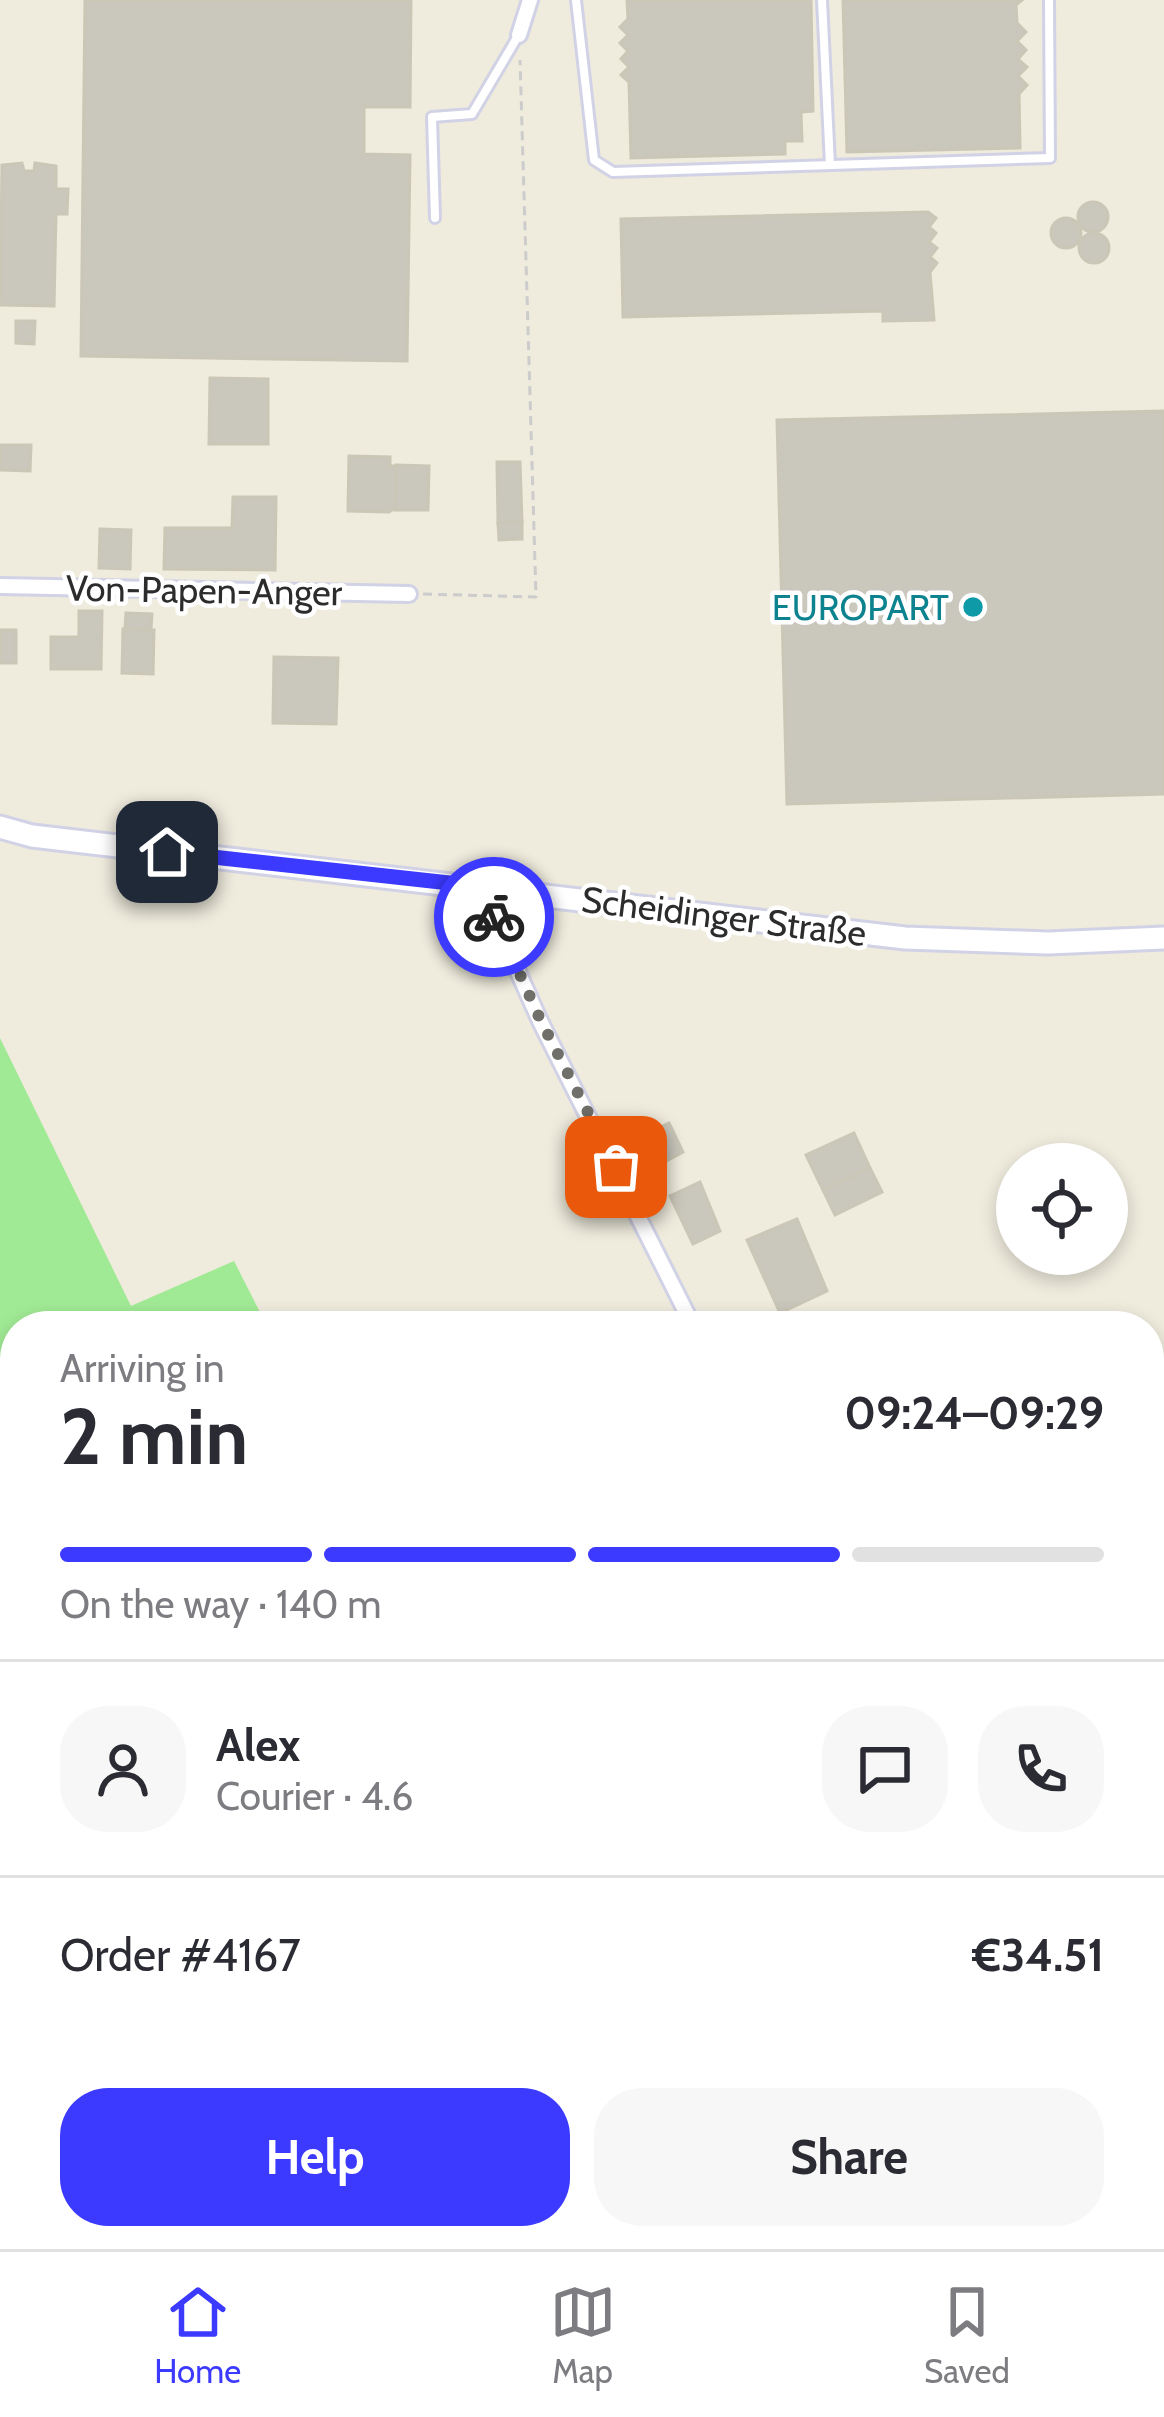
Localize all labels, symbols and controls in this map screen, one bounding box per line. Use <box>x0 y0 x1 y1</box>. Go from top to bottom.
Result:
street label: Von-Papen-Anger <box>66 566 343 614</box>
place label: EUROPART <box>772 585 949 629</box>
marker: EUROPART <box>960 594 986 620</box>
pin <box>116 801 218 903</box>
icon: home <box>134 819 200 885</box>
courier <box>434 857 554 977</box>
street label: Scheidinger Straße <box>579 877 869 955</box>
icon: bike <box>461 884 527 950</box>
pin <box>565 1116 667 1218</box>
icon: bag <box>583 1134 649 1200</box>
map controls <box>996 1143 1128 1275</box>
button: locate <box>996 1143 1128 1275</box>
text: Arriving in <box>60 1344 224 1392</box>
text: 09:24–09:29 <box>844 1386 1104 1440</box>
text: 2 min <box>60 1389 248 1484</box>
text: On the way · 140 m <box>60 1580 381 1628</box>
button: person <box>60 1706 186 1832</box>
button: chat <box>822 1706 948 1832</box>
button: phone <box>978 1706 1104 1832</box>
text: Alex <box>216 1718 300 1772</box>
text: Courier · 4.6 <box>216 1772 413 1820</box>
text: Order #4167 <box>60 1928 301 1982</box>
text: €34.51 <box>972 1928 1104 1982</box>
button: Help <box>60 2088 570 2226</box>
button: Share <box>594 2088 1104 2226</box>
tab: Home <box>154 2279 241 2391</box>
tab: Map <box>550 2279 616 2391</box>
tab: Saved <box>924 2279 1010 2391</box>

